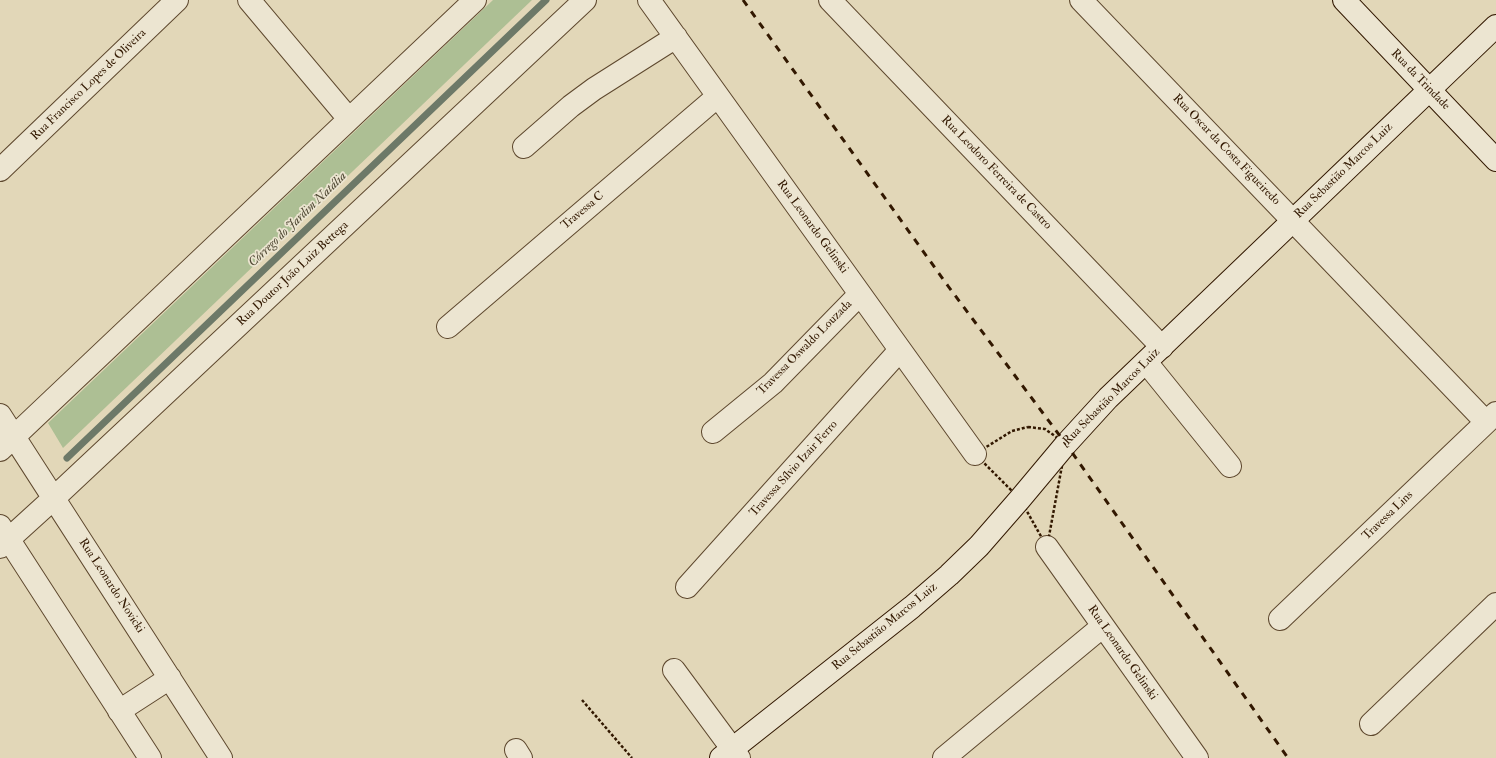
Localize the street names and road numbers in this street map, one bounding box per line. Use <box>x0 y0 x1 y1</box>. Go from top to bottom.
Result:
street label: Rua Francisco Lopes de Oliveira <box>28 26 150 144</box>
street label: Rua da Trindade <box>1387 47 1453 113</box>
street label: Rua Oscar da Costa Figueiredo <box>1169 92 1283 208</box>
street label: Rua Leodoro Ferreira de Castro <box>938 113 1054 233</box>
street label: Rua Sebastião Marcos Luiz <box>1292 120 1396 222</box>
street label: Rua Leonardo Gelinski <box>773 177 851 277</box>
street label: Travessa C <box>559 189 607 233</box>
street label: Rua Doutor João Luiz Bettega <box>234 219 352 329</box>
street label: Travessa Oswaldo Louzada <box>755 298 855 398</box>
street label: Rua Sebastião Marcos Luiz <box>1061 346 1163 448</box>
street label: Travessa Sílvio Izair Ferro <box>747 418 841 520</box>
street label: Travessa Lins <box>1360 488 1416 544</box>
street label: Rua Leonardo Novicki <box>75 536 147 636</box>
street label: Rua Sebastião Marcos Luiz <box>830 580 940 674</box>
street label: Rua Leonardo Gelinski <box>1084 603 1160 703</box>

